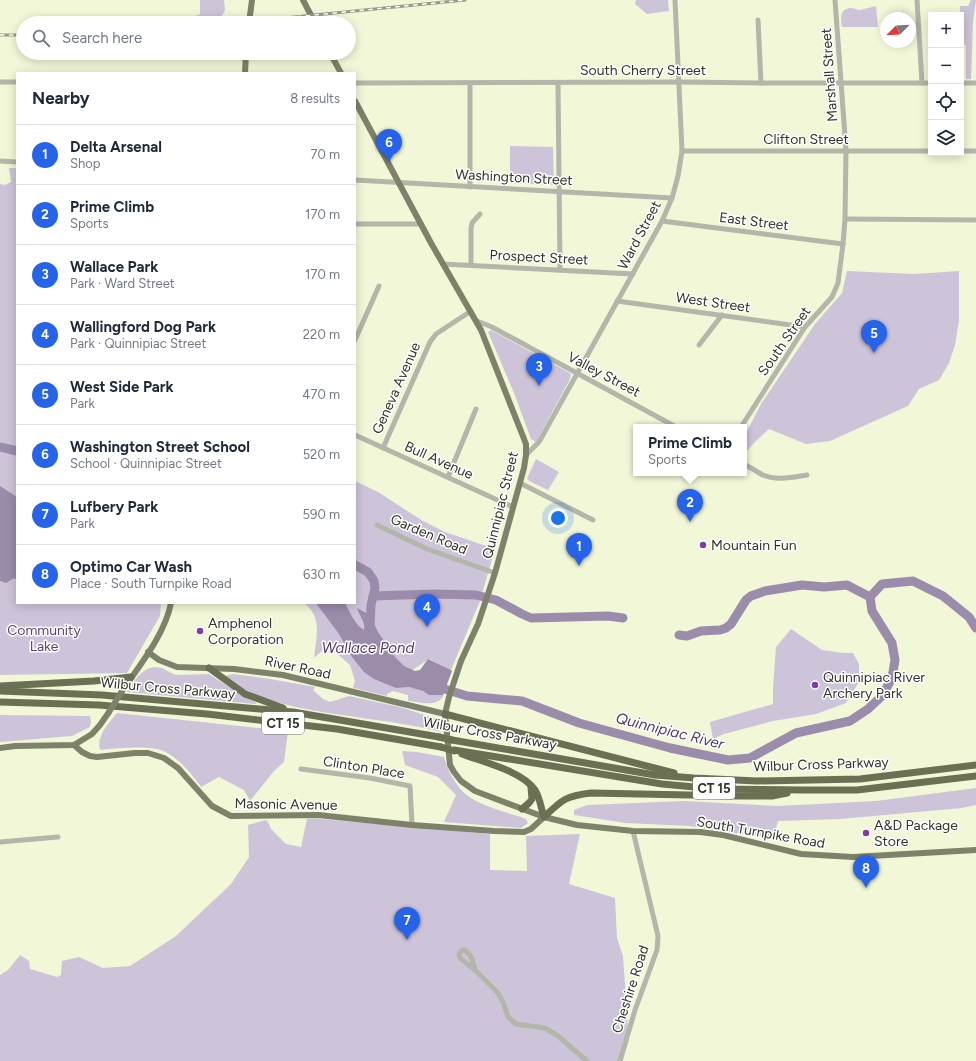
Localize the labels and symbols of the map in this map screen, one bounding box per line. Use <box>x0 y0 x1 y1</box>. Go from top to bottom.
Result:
north arrow <box>880 12 916 48</box>
street label: Marshall Street <box>818 27 841 122</box>
street label: South Cherry Street <box>580 62 706 79</box>
pin: 6 <box>376 129 402 162</box>
street label: Clifton Street <box>763 131 849 148</box>
street label: Washington Street <box>455 166 573 189</box>
street label: Ward Street <box>614 198 665 273</box>
street label: East Street <box>718 209 790 234</box>
street label: Prospect Street <box>489 246 589 269</box>
street label: West Street <box>675 289 751 316</box>
street label: South Street <box>754 304 814 379</box>
pin: 5 <box>861 320 887 353</box>
street label: Geneva Avenue <box>369 339 424 437</box>
street label: Valley Street <box>564 348 643 401</box>
pin: 3 <box>526 353 552 386</box>
street label: Bull Avenue <box>402 438 476 483</box>
street label: Quinnipiac Street <box>479 450 522 560</box>
pin: 2 <box>677 489 703 522</box>
your location <box>548 508 568 528</box>
street label: Garden Road <box>388 511 470 558</box>
pin: 1 <box>566 533 592 566</box>
place label: Mountain Fun <box>711 537 797 554</box>
marker: Mountain Fun <box>698 540 708 550</box>
pin: 4 <box>414 594 440 627</box>
place label: Amphenol Corporation <box>208 615 284 648</box>
park label: Community Lake <box>7 622 81 655</box>
marker: Amphenol Corporation <box>195 626 205 636</box>
water label: Wallace Pond <box>322 639 414 657</box>
street label: River Road <box>263 652 333 683</box>
place label: Quinnipiac River Archery Park <box>823 669 925 702</box>
street label: Wilbur Cross Parkway <box>100 674 237 703</box>
marker: Quinnipiac River Archery Park <box>810 680 820 690</box>
water label: Quinnipiac River <box>614 709 727 753</box>
road number: CT 15 <box>262 712 304 734</box>
street label: Wilbur Cross Parkway <box>422 713 559 754</box>
street label: Clinton Place <box>322 753 406 782</box>
street label: Wilbur Cross Parkway <box>753 754 890 775</box>
road number: CT 15 <box>693 777 735 799</box>
street label: Masonic Avenue <box>234 795 338 814</box>
street label: South Turnpike Road <box>695 813 826 852</box>
place label: A&D Package Store <box>874 817 958 850</box>
marker: A&D Package Store <box>861 828 871 838</box>
pin: 8 <box>853 855 879 888</box>
pin: 7 <box>394 907 420 940</box>
street label: Cheshire Road <box>608 943 653 1035</box>

